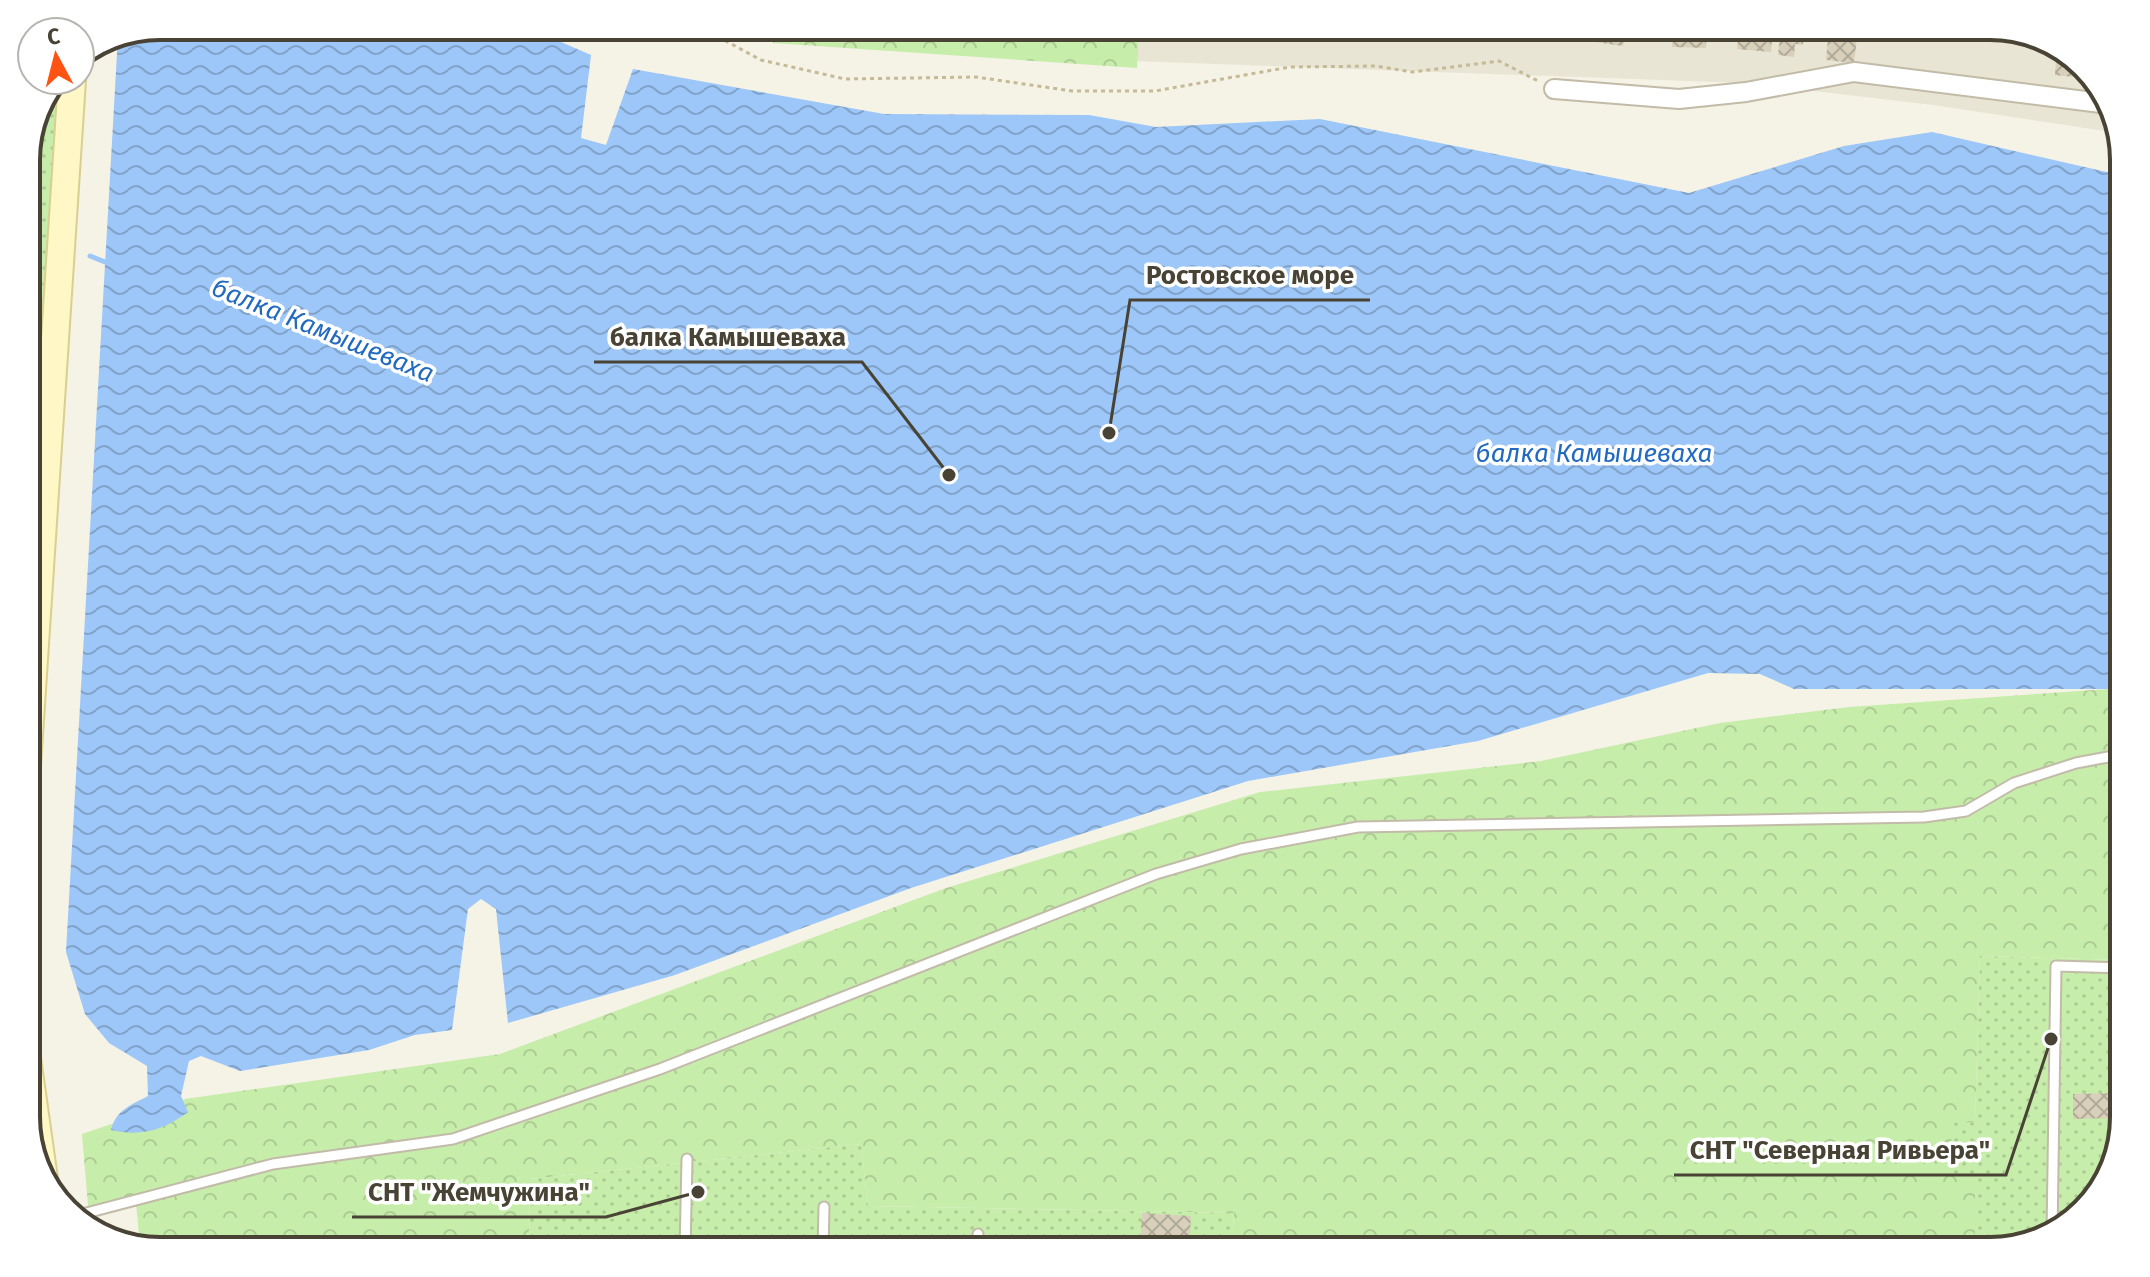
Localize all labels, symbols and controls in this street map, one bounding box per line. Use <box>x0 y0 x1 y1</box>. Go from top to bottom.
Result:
north arrow <box>16 16 96 96</box>
text: С <box>46 22 62 51</box>
callout: Ростовское море <box>1130 250 1370 300</box>
text: Ростовское море <box>1146 260 1354 291</box>
water label: балка Камышеваха <box>207 272 438 389</box>
callout: балка Камышеваха <box>594 312 862 362</box>
text: балка Камышеваха <box>610 322 846 353</box>
water label: балка Камышеваха <box>1476 438 1712 469</box>
callout: СНТ "Северная Ривьера" <box>1674 1125 2006 1175</box>
text: СНТ "Северная Ривьера" <box>1690 1135 1990 1166</box>
callout: СНТ "Жемчужина" <box>352 1167 606 1217</box>
text: СНТ "Жемчужина" <box>368 1177 590 1208</box>

